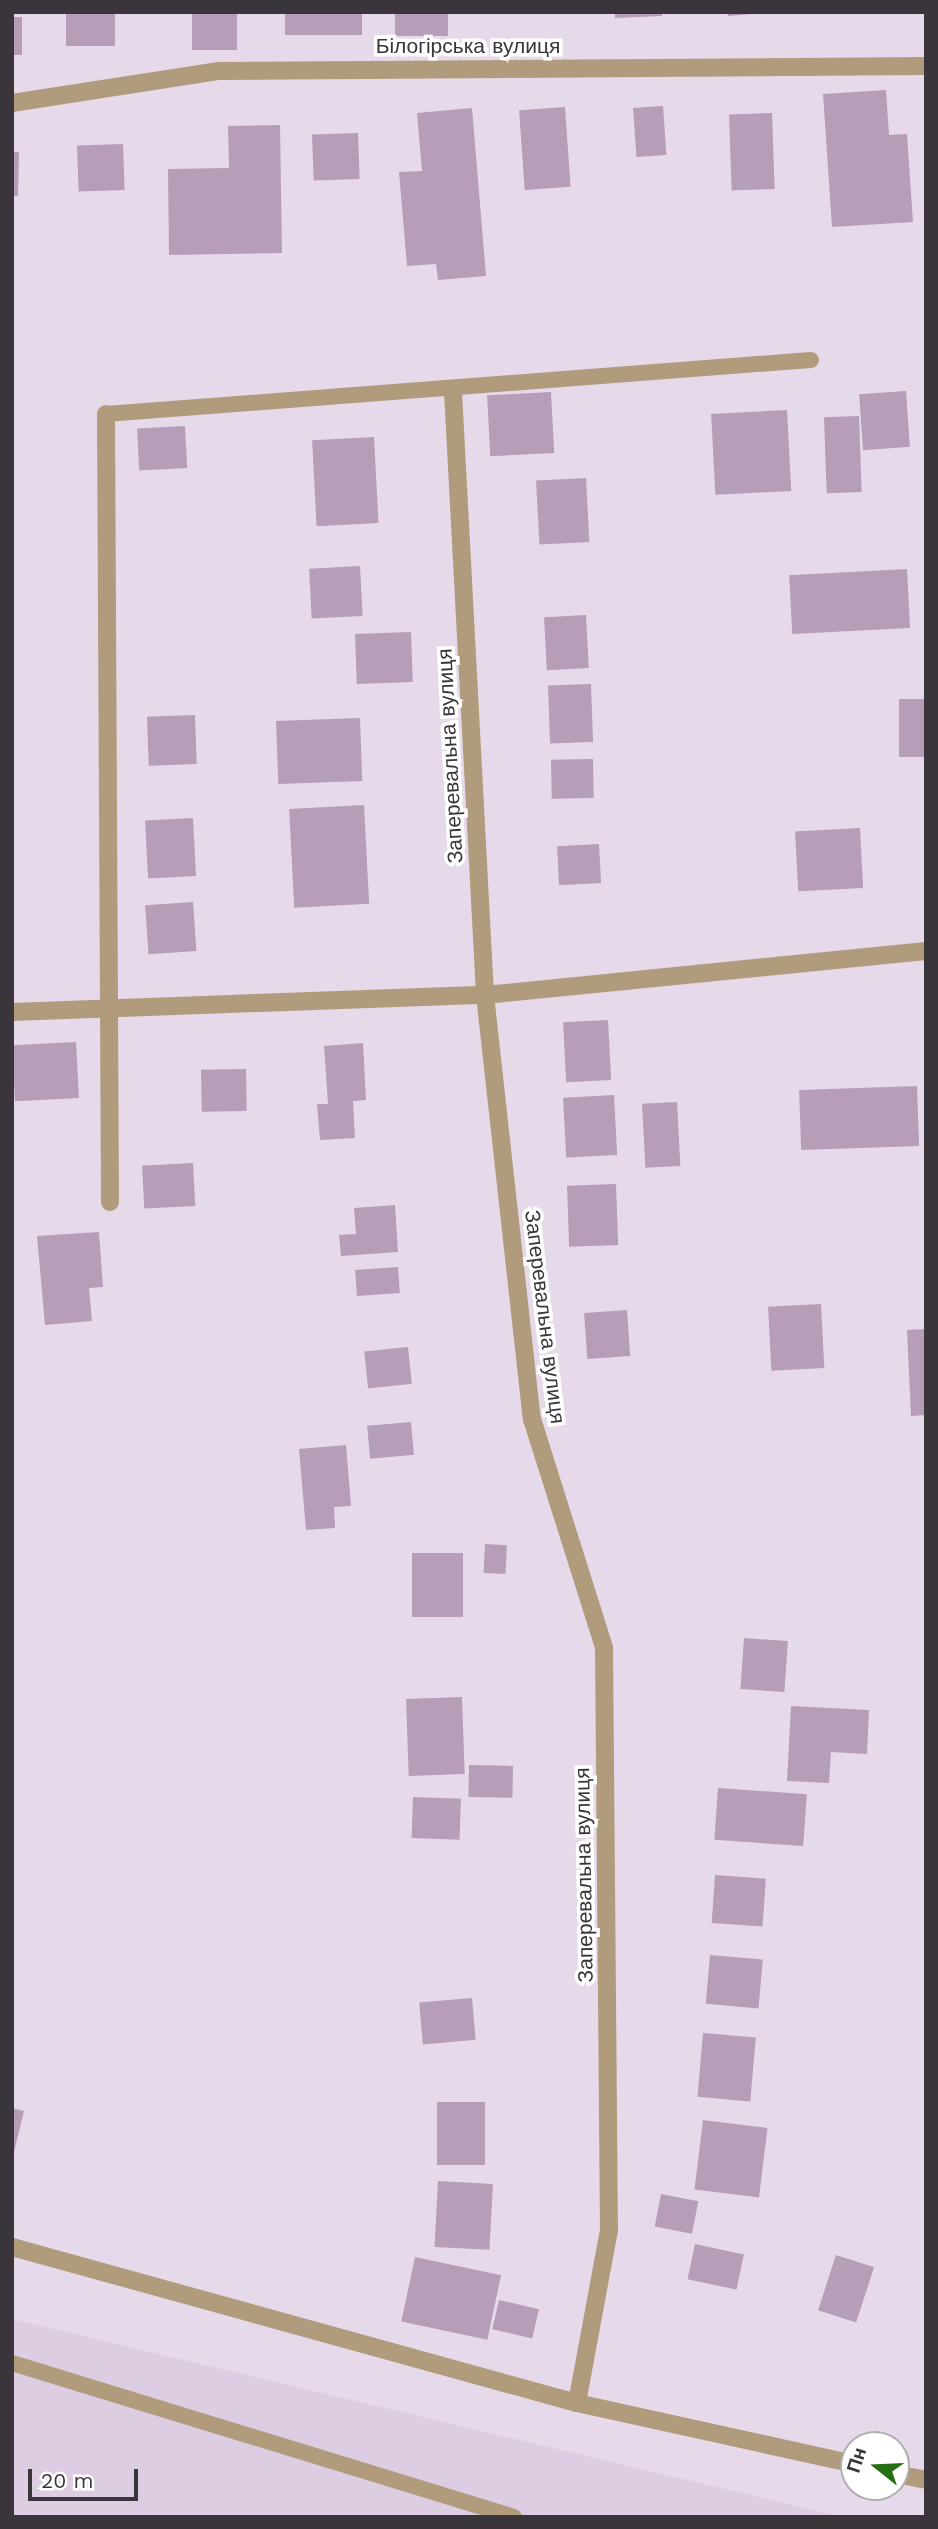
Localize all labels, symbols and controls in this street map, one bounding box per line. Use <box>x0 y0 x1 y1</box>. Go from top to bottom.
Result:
street label: Білогірська вулиця <box>376 33 560 59</box>
street label: Заперевальна вулиця <box>432 648 468 864</box>
street label: Заперевальна вулиця <box>519 1209 571 1425</box>
street label: Заперевальна вулиця <box>570 1767 598 1983</box>
north arrow <box>840 2431 910 2501</box>
text: Пн <box>842 2444 871 2475</box>
scale bar <box>32 2456 142 2500</box>
text: 20 m <box>41 2468 93 2493</box>

